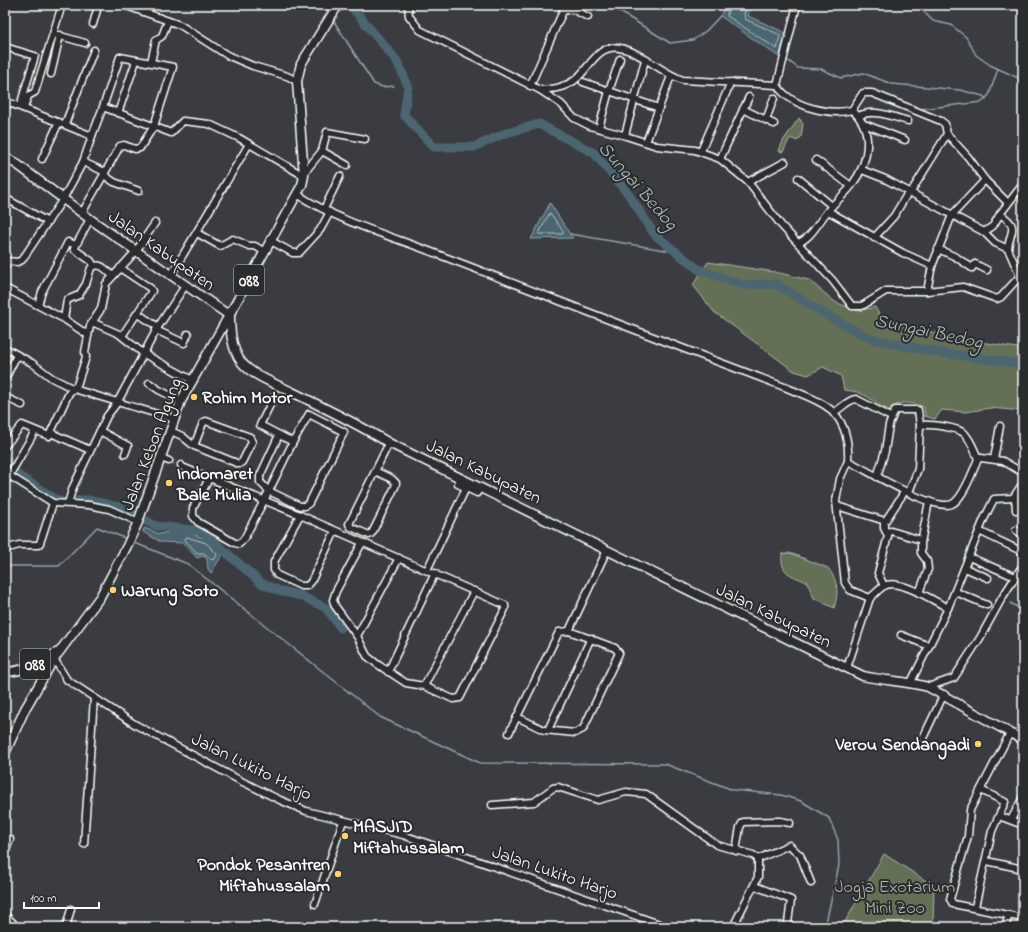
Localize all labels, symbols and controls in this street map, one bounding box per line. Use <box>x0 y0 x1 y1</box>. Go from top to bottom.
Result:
water label: Sungai Bedog <box>590 136 684 238</box>
street label: Jalan Kabupaten <box>102 205 220 298</box>
road number: 088 <box>234 265 264 295</box>
water label: Sungai Bedog <box>872 308 985 358</box>
street label: Jalan Kebon Agung <box>116 375 191 515</box>
place label: Rohim Motor <box>202 386 293 412</box>
marker: Rohim Motor <box>189 392 199 402</box>
street label: Jalan Kabupaten <box>421 434 545 512</box>
place label: Indomaret Bale Mulia <box>176 462 254 509</box>
marker: Indomaret Bale Mulia <box>164 478 174 488</box>
street label: Jalan Kabupaten <box>711 578 835 656</box>
place label: Warung Soto <box>121 579 218 606</box>
marker: Warung Soto <box>108 585 118 595</box>
road number: 088 <box>20 649 50 679</box>
street label: Jalan Lukito Harjo <box>186 727 316 808</box>
place label: Verou Sendangadi <box>834 733 970 760</box>
marker: Verou Sendangadi <box>973 739 983 749</box>
place label: MASJID Miftahussalam <box>353 815 464 862</box>
marker: MASJID Miftahussalam <box>340 831 350 841</box>
street label: Jalan Lukito Harjo <box>488 840 621 908</box>
place label: Pondok Pesantren Miftahussalam <box>197 853 330 900</box>
marker: Pondok Pesantren Miftahussalam <box>333 869 343 879</box>
park label: Jogja Exotarium Mini Zoo <box>835 875 955 922</box>
scale bar <box>24 884 99 910</box>
text: 100 m <box>30 890 57 908</box>

